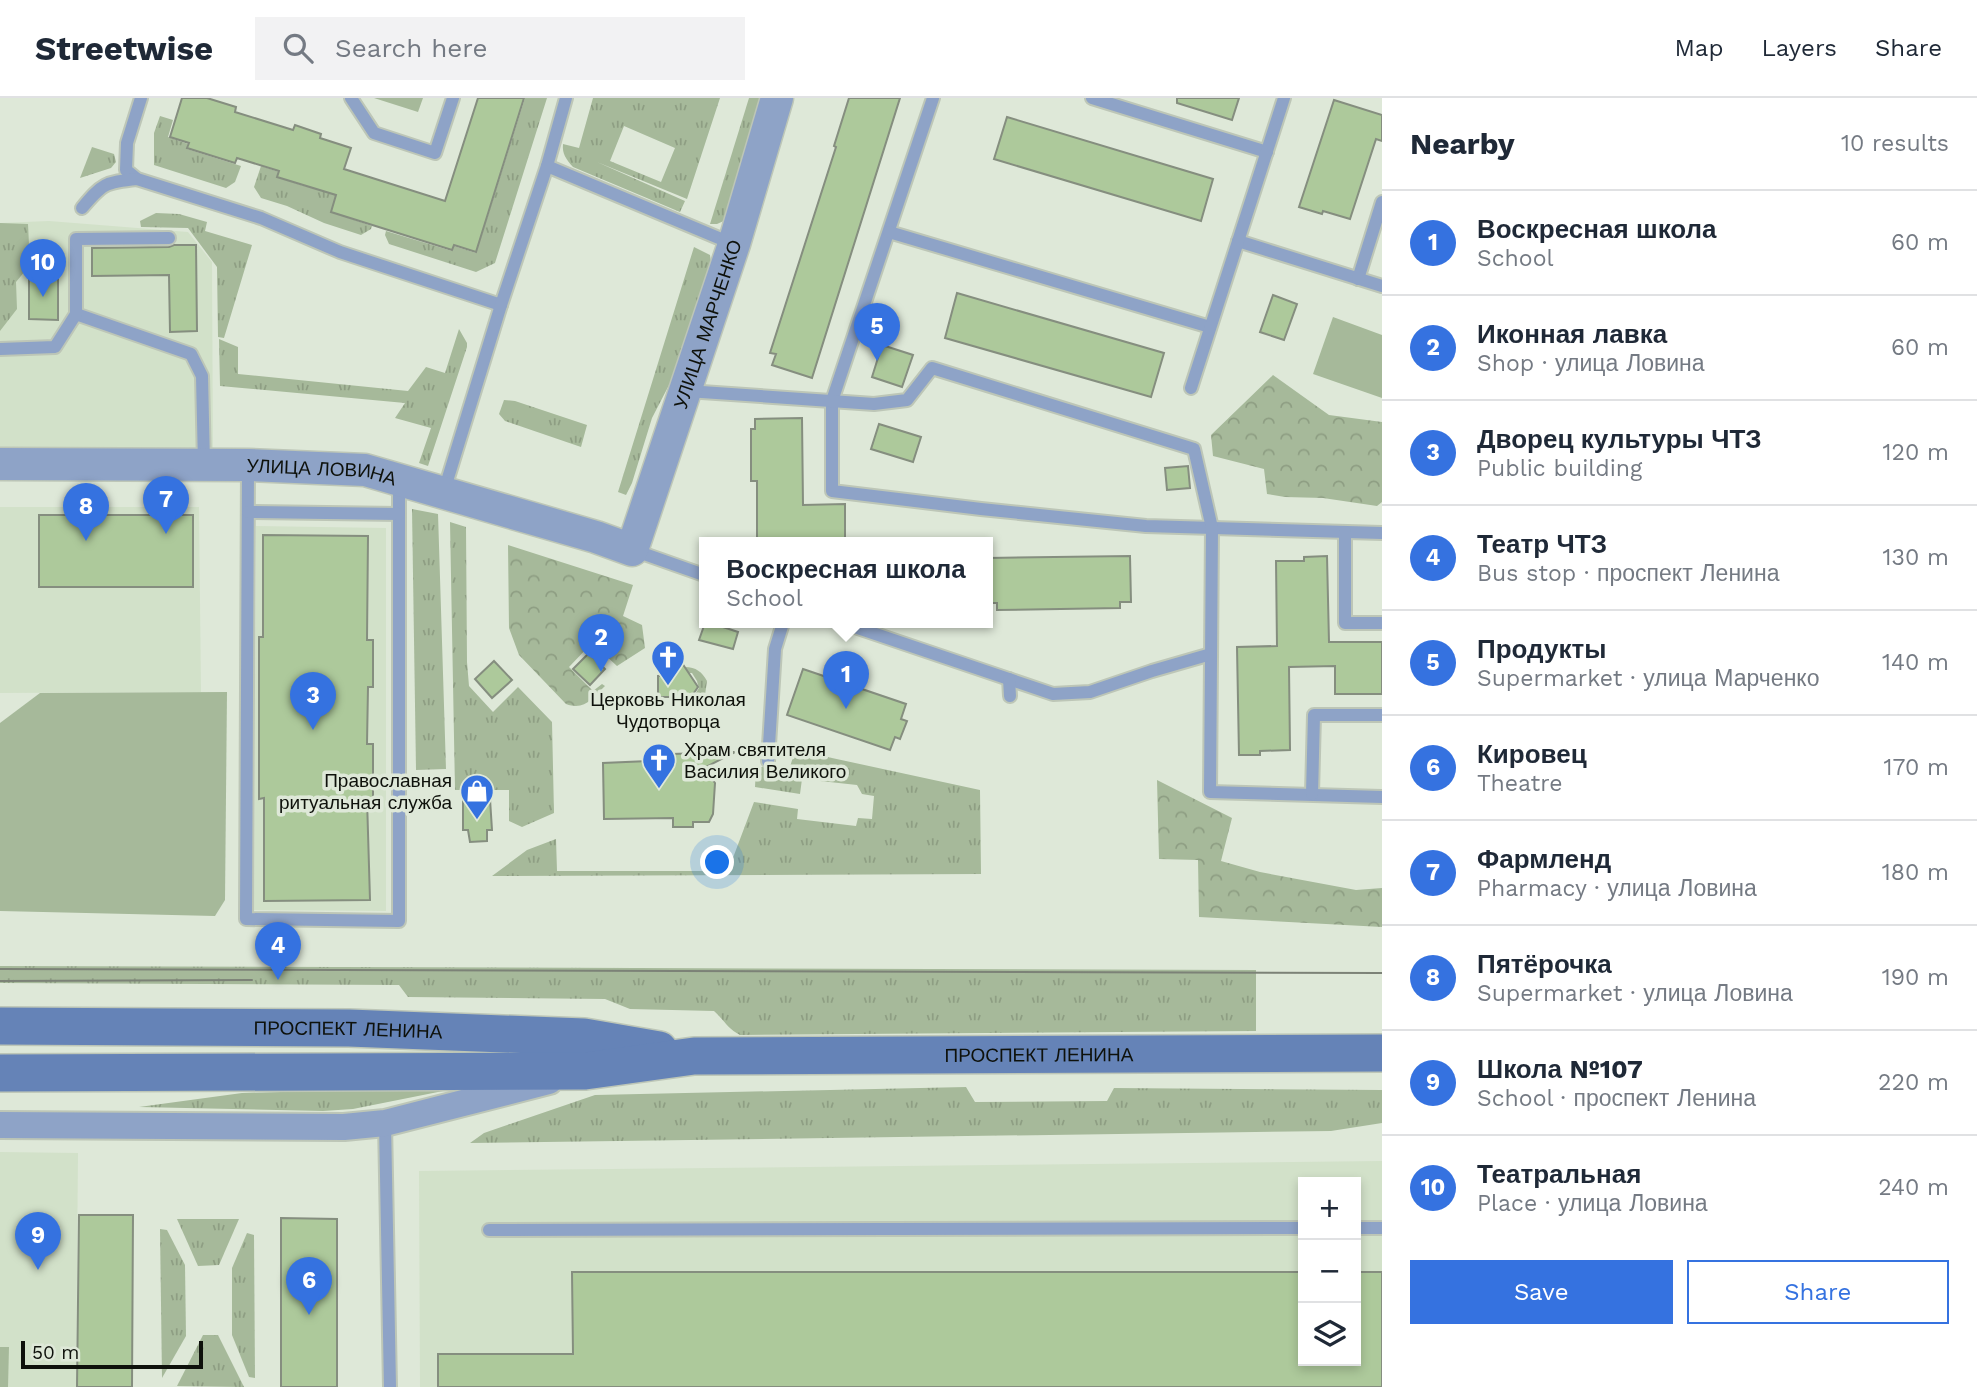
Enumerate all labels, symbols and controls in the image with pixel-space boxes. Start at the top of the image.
search box [255,17,745,80]
text: Streetwise [35,29,213,68]
icon: search [279,29,317,67]
text: Search here [335,33,487,63]
text: Map [1675,34,1723,62]
text: Layers [1761,34,1837,62]
text: Share [1875,34,1942,62]
text: Nearby [1410,126,1515,161]
text: 10 results [1841,130,1949,157]
text: Воскресная школа [1477,214,1717,244]
text: 1 [1428,229,1438,256]
text: 60 m [1891,229,1949,256]
street label: УЛИЦА МАРЧЕНКО [668,237,746,412]
pin: 10 [20,239,66,297]
text: School [1477,245,1554,272]
pin: 5 [854,303,900,361]
text: Иконная лавка [1477,319,1667,349]
text: 2 [1426,334,1440,361]
text: 60 m [1891,334,1949,361]
text: Shop · улица Ловина [1477,350,1705,377]
text: Дворец культуры ЧТЗ [1477,424,1762,454]
text: 3 [1426,439,1440,466]
text: 120 m [1883,439,1949,466]
street label: УЛИЦА ЛОВИНА [246,453,400,490]
text: Public building [1477,455,1642,482]
pin: 7 [143,476,189,534]
pin: 8 [63,483,109,541]
text: Театр ЧТЗ [1477,529,1607,559]
popup [699,537,993,628]
text: 4 [1426,544,1440,571]
text: 130 m [1883,544,1949,571]
text: Воскресная школа [726,554,966,584]
text: Bus stop · проспект Ленина [1477,560,1779,587]
text: School [726,585,803,612]
pin: 2 [578,614,624,672]
text: Продукты [1477,634,1606,664]
church icon: Церковь Николая Чудотворца [649,638,687,687]
text: 5 [1426,649,1440,676]
text: 140 m [1882,649,1949,676]
pin: 1 [823,651,869,709]
text: Supermarket · улица Марченко [1477,665,1819,692]
pin: 3 [290,672,336,730]
place label: Церковь Николая Чудотворца [590,688,746,733]
place label: Храм святителя Василия Великого [684,738,846,783]
text: Кировец [1477,739,1587,769]
church icon: Храм святителя Василия Великого [640,741,678,790]
text: 6 [1426,754,1440,781]
text: 170 m [1884,754,1949,781]
place label: Православная ритуальная служба [279,769,452,814]
text: Theatre [1477,770,1562,797]
shop icon: Православная ритуальная служба [458,772,496,821]
text: Фармленд [1477,844,1611,874]
your location [700,845,734,879]
text: 7 [1426,859,1440,886]
text: 180 m [1882,859,1949,886]
text: Pharmacy · улица Ловина [1477,875,1757,902]
pin: 4 [255,922,301,980]
text: Пятёрочка [1477,949,1612,979]
text: 8 [1426,964,1440,991]
text: 190 m [1882,964,1949,991]
text: Supermarket · улица Ловина [1477,980,1793,1007]
street label: ПРОСПЕКТ ЛЕНИНА [253,1016,443,1043]
street label: ПРОСПЕКТ ЛЕНИНА [944,1043,1134,1066]
text: Школа №107 [1477,1054,1643,1084]
text: 9 [1426,1069,1440,1096]
text: 220 m [1878,1069,1949,1096]
text: School · проспект Ленина [1477,1085,1756,1112]
text: Театральная [1477,1159,1641,1189]
text: 10 [1421,1174,1445,1201]
text: 240 m [1878,1174,1949,1201]
map controls [1298,1177,1361,1366]
button: + [1298,1177,1361,1240]
text: Place · улица Ловина [1477,1190,1708,1217]
pin: 9 [15,1212,61,1270]
button: − [1298,1240,1361,1303]
pin: 6 [286,1257,332,1315]
button: Save [1410,1260,1673,1324]
button: Share [1687,1260,1949,1324]
button: layers [1298,1303,1361,1366]
scale bar [21,1338,203,1370]
text: 50 m [32,1341,79,1364]

